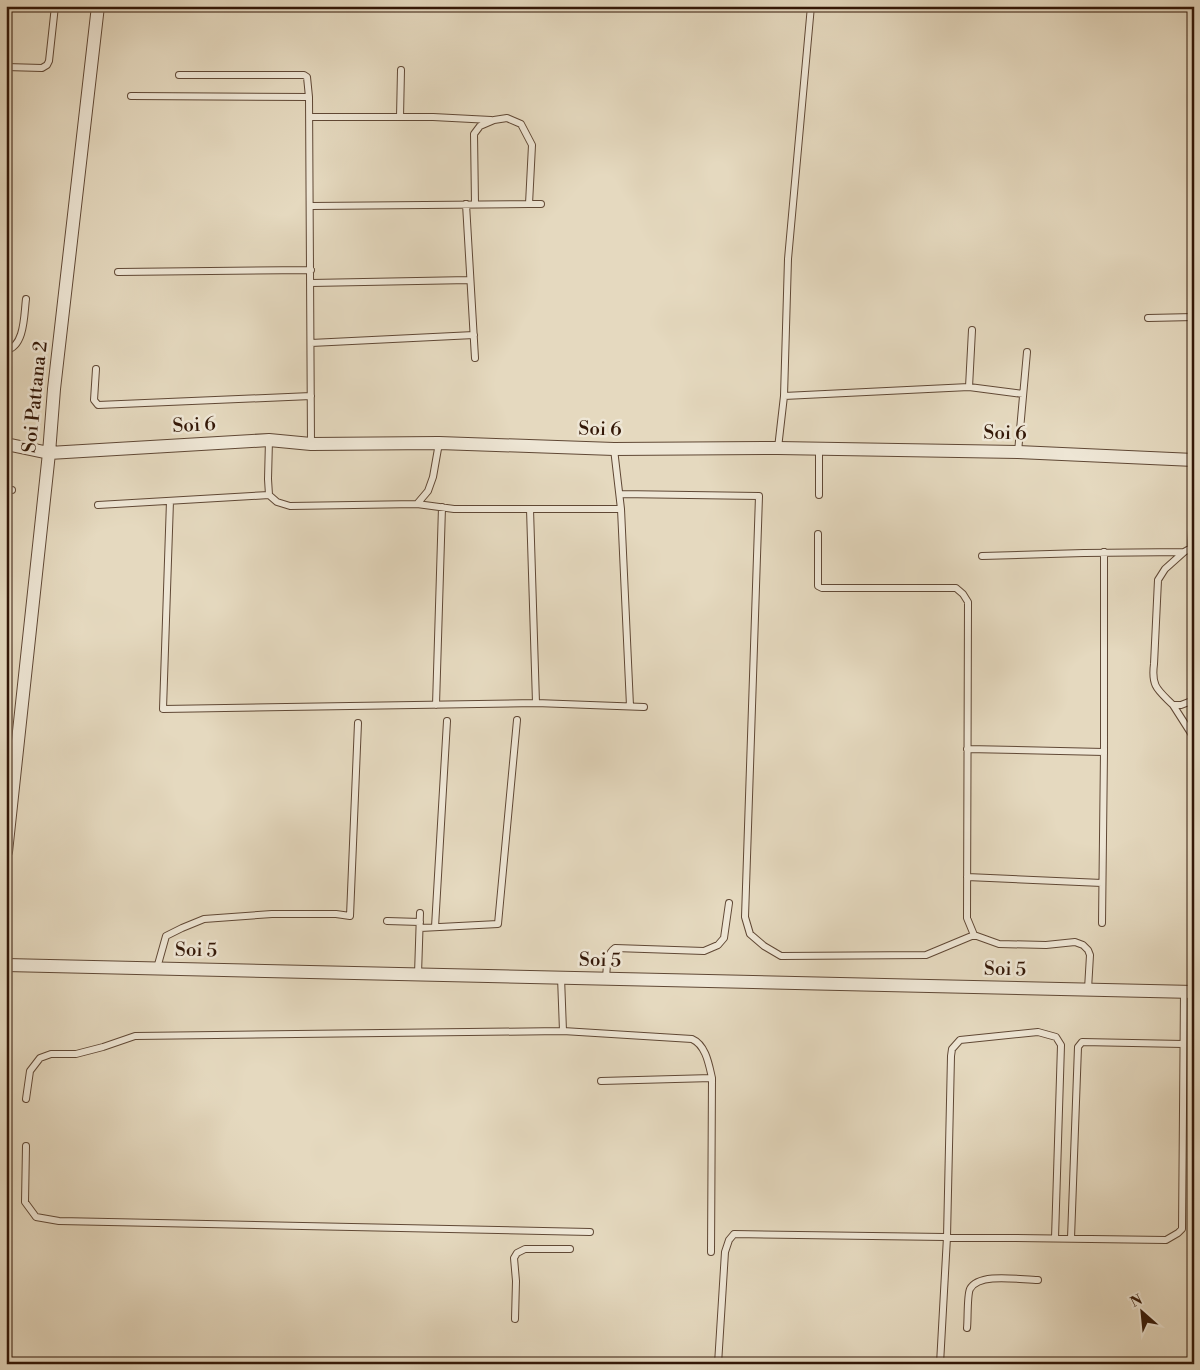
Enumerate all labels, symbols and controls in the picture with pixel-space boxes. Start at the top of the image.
street label: Soi Pattana 2 [17,340,53,454]
street label: Soi 6 [172,412,216,438]
street label: Soi 6 [578,417,622,441]
street label: Soi 6 [983,421,1027,445]
street label: Soi 5 [175,938,217,962]
street label: Soi 5 [579,948,621,972]
street label: Soi 5 [984,957,1026,981]
north arrow [1118,1288,1168,1338]
text: N [1128,1291,1146,1312]

